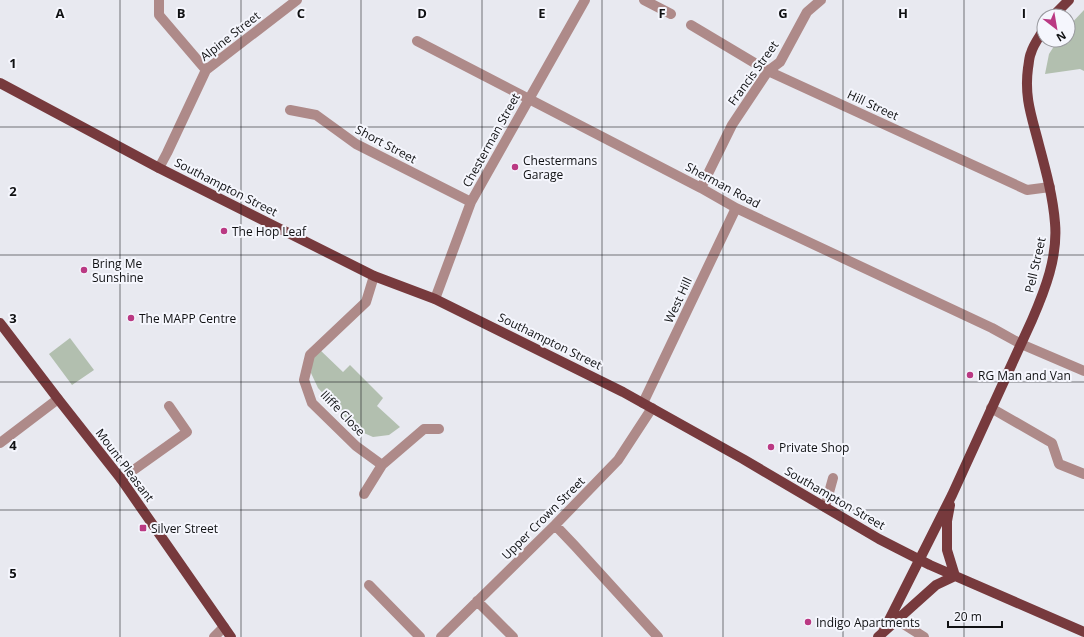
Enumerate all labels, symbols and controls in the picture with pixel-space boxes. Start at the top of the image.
text: A [56,4,65,22]
text: B [177,4,186,22]
text: C [297,4,305,22]
text: D [417,4,427,22]
text: E [538,4,546,22]
text: F [658,4,666,22]
text: G [778,4,788,22]
text: H [898,4,908,22]
text: I [1022,4,1026,22]
street label: Alpine Street [197,7,263,65]
north arrow [1036,8,1076,48]
text: N [1054,28,1069,46]
street label: Francis Street [724,37,782,109]
text: 1 [9,54,17,72]
street label: Hill Street [845,86,901,124]
street label: Chesterman Street [458,90,524,190]
street label: Short Street [352,121,420,167]
place label: Chestermans Garage [523,152,597,183]
street label: Southampton Street [172,154,280,220]
street label: Sherman Road [683,158,763,212]
marker: Chestermans Garage [510,162,520,172]
text: 2 [9,182,17,200]
place label: The Hop Leaf [232,223,307,240]
marker: The Hop Leaf [219,226,229,236]
street label: Pell Street [1020,235,1050,295]
place label: Bring Me Sunshine [92,255,144,286]
marker: Bring Me Sunshine [79,265,89,275]
street label: West Hill [660,274,696,326]
text: 3 [9,309,17,327]
street label: Southampton Street [495,309,605,373]
place label: The MAPP Centre [139,310,237,327]
marker: The MAPP Centre [126,313,136,323]
place label: RG Man and Van [978,367,1071,384]
marker: RG Man and Van [965,370,975,380]
street label: Iliffe Close [317,386,369,440]
street label: Mount Pleasant [92,425,158,505]
text: 4 [9,436,17,454]
place label: Private Shop [779,439,849,456]
marker: Private Shop [766,442,776,452]
street label: Southampton Street [782,462,888,534]
street label: Upper Crown Street [498,473,588,563]
place label: Silver Street [151,520,218,537]
marker: Silver Street [138,523,148,533]
text: 5 [9,564,17,582]
scale bar [948,603,1002,629]
text: 20 m [954,608,982,625]
place label: Indigo Apartments [816,614,920,631]
marker: Indigo Apartments [803,617,813,627]

